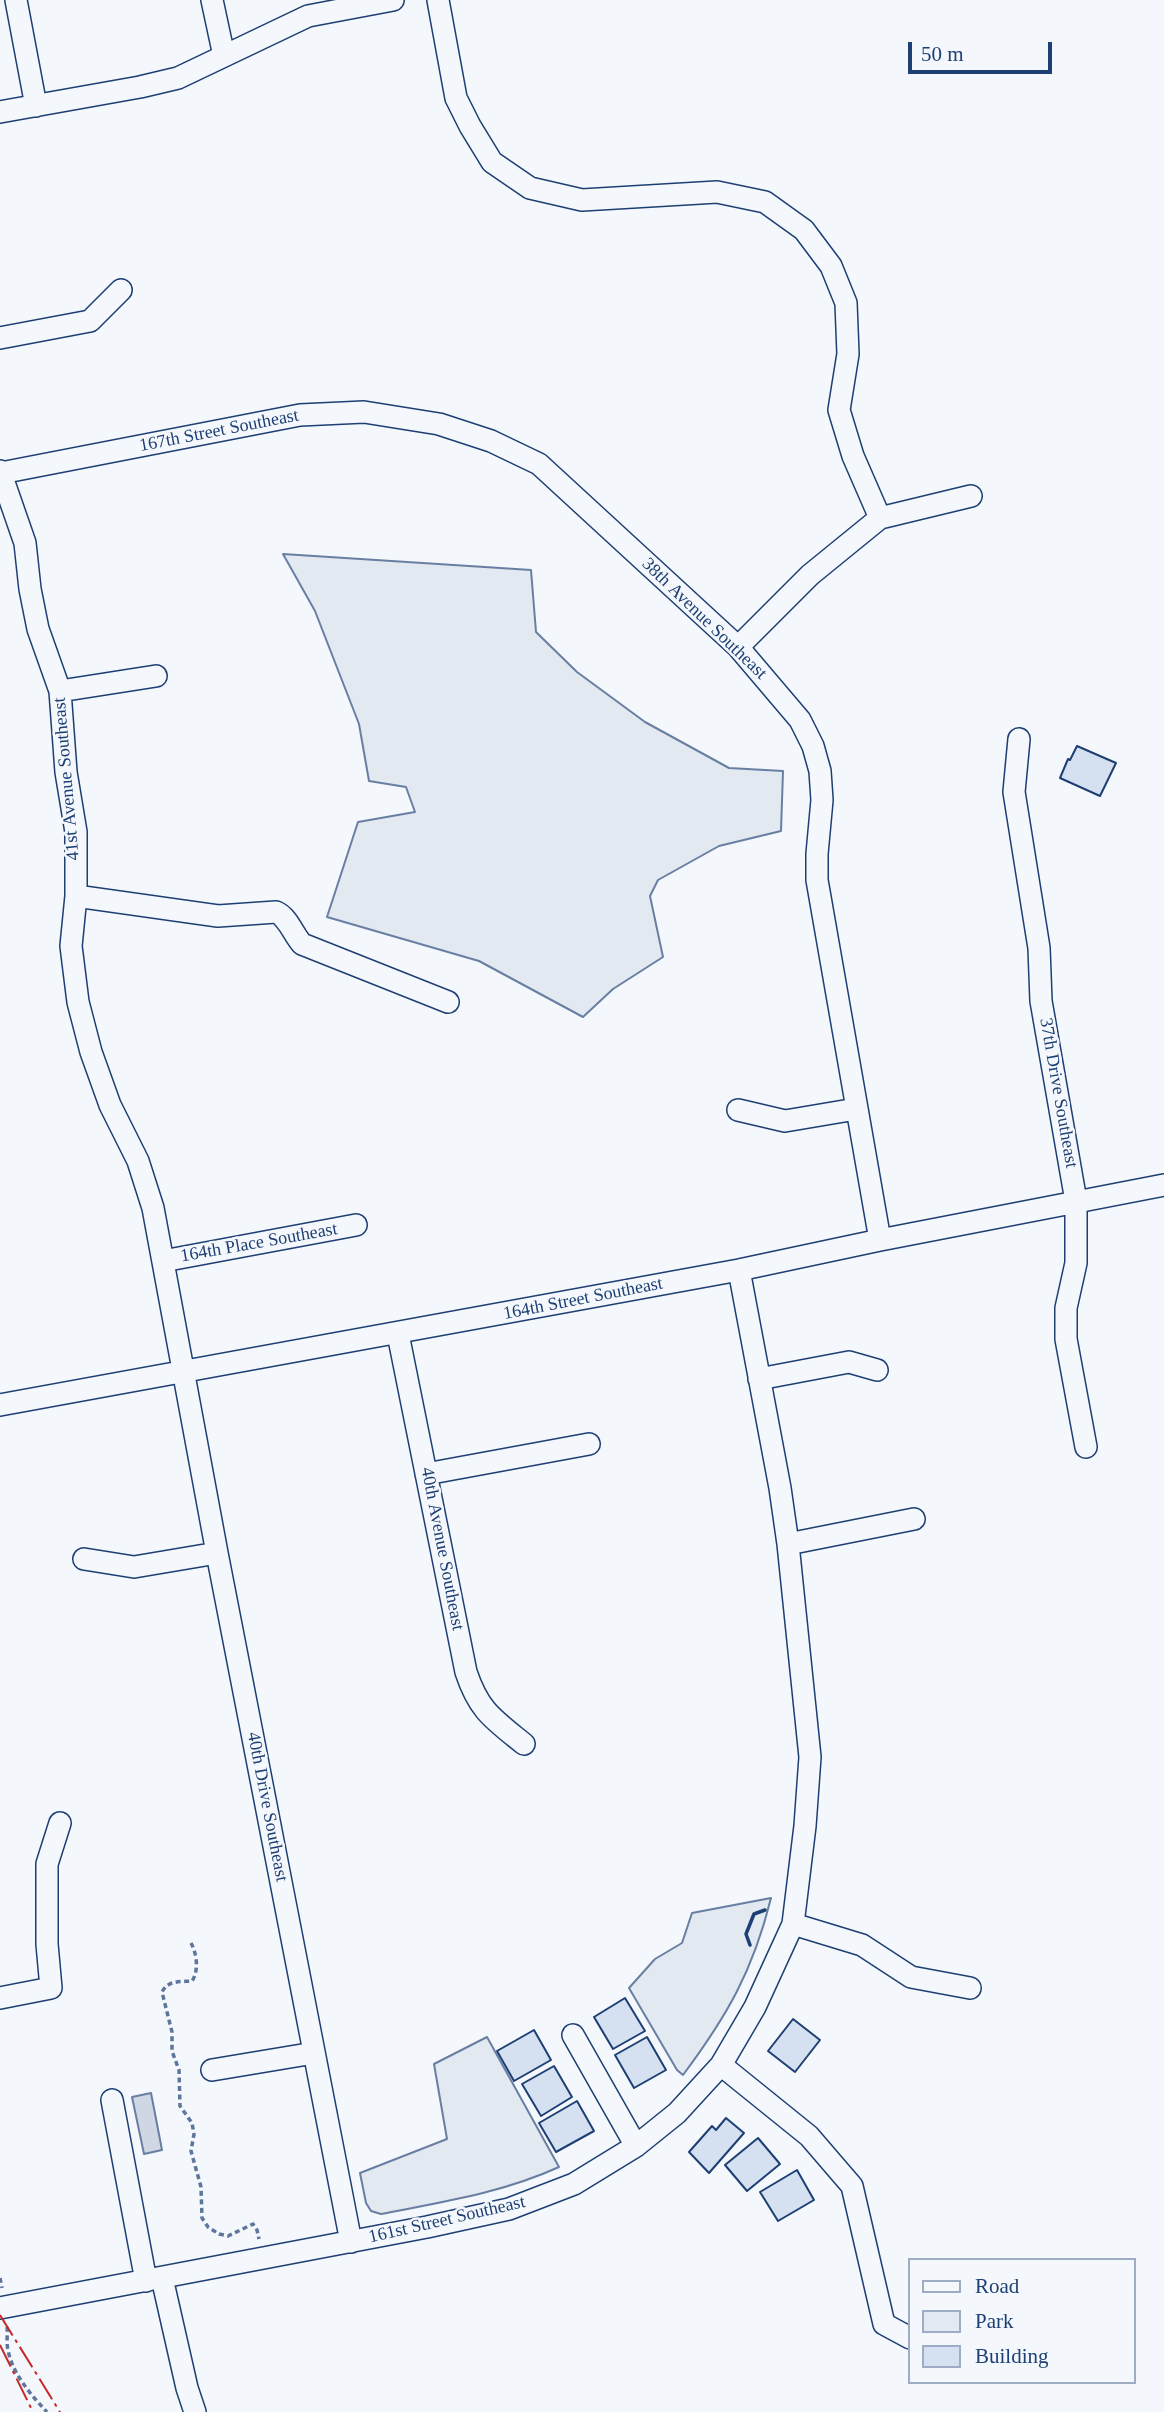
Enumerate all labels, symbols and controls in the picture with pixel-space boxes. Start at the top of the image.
scale bar [912,28,1056,72]
text: 50 m [921,42,964,66]
street label: 167th Street Southeast [137,405,301,457]
street label: 38th Avenue Southeast [637,554,771,684]
street label: 41st Avenue Southeast [49,697,85,861]
street label: 37th Drive Southeast [1034,1016,1082,1170]
street label: 164th Place Southeast [179,1219,339,1267]
street label: 164th Street Southeast [501,1273,665,1325]
street label: 40th Avenue Southeast [416,1466,468,1632]
street label: 40th Drive Southeast [242,1730,292,1884]
street label: 161st Street Southeast [367,2191,527,2249]
legend [908,2258,1136,2384]
text: Road [975,2274,1019,2298]
text: Park [975,2309,1014,2333]
text: Building [975,2344,1049,2368]

